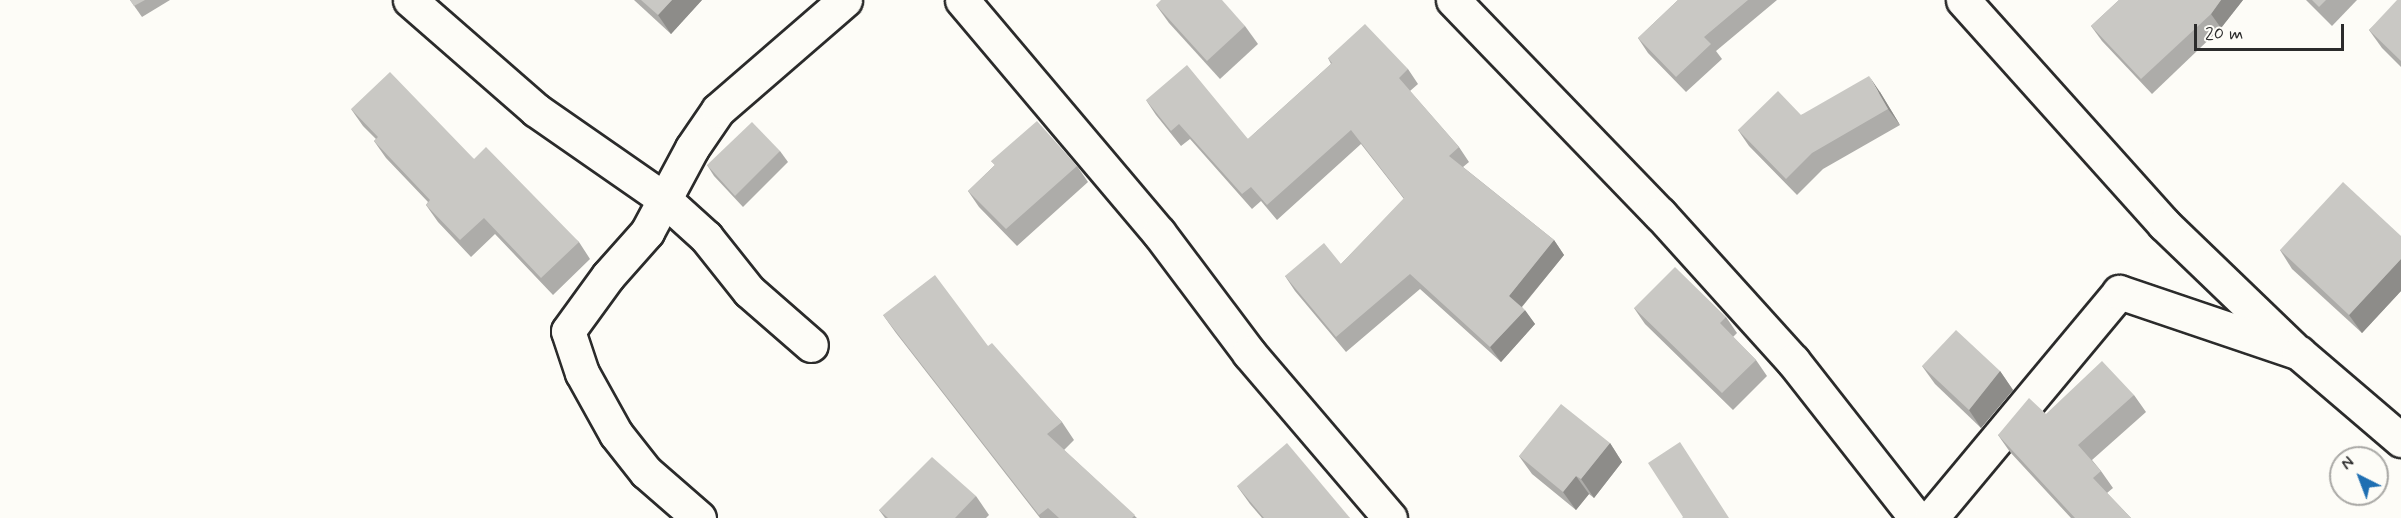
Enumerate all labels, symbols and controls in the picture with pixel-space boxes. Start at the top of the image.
scale bar [2197,12,2347,50]
text: 20 m [2205,22,2243,46]
north arrow [2329,446,2389,506]
text: N [2337,452,2359,475]

